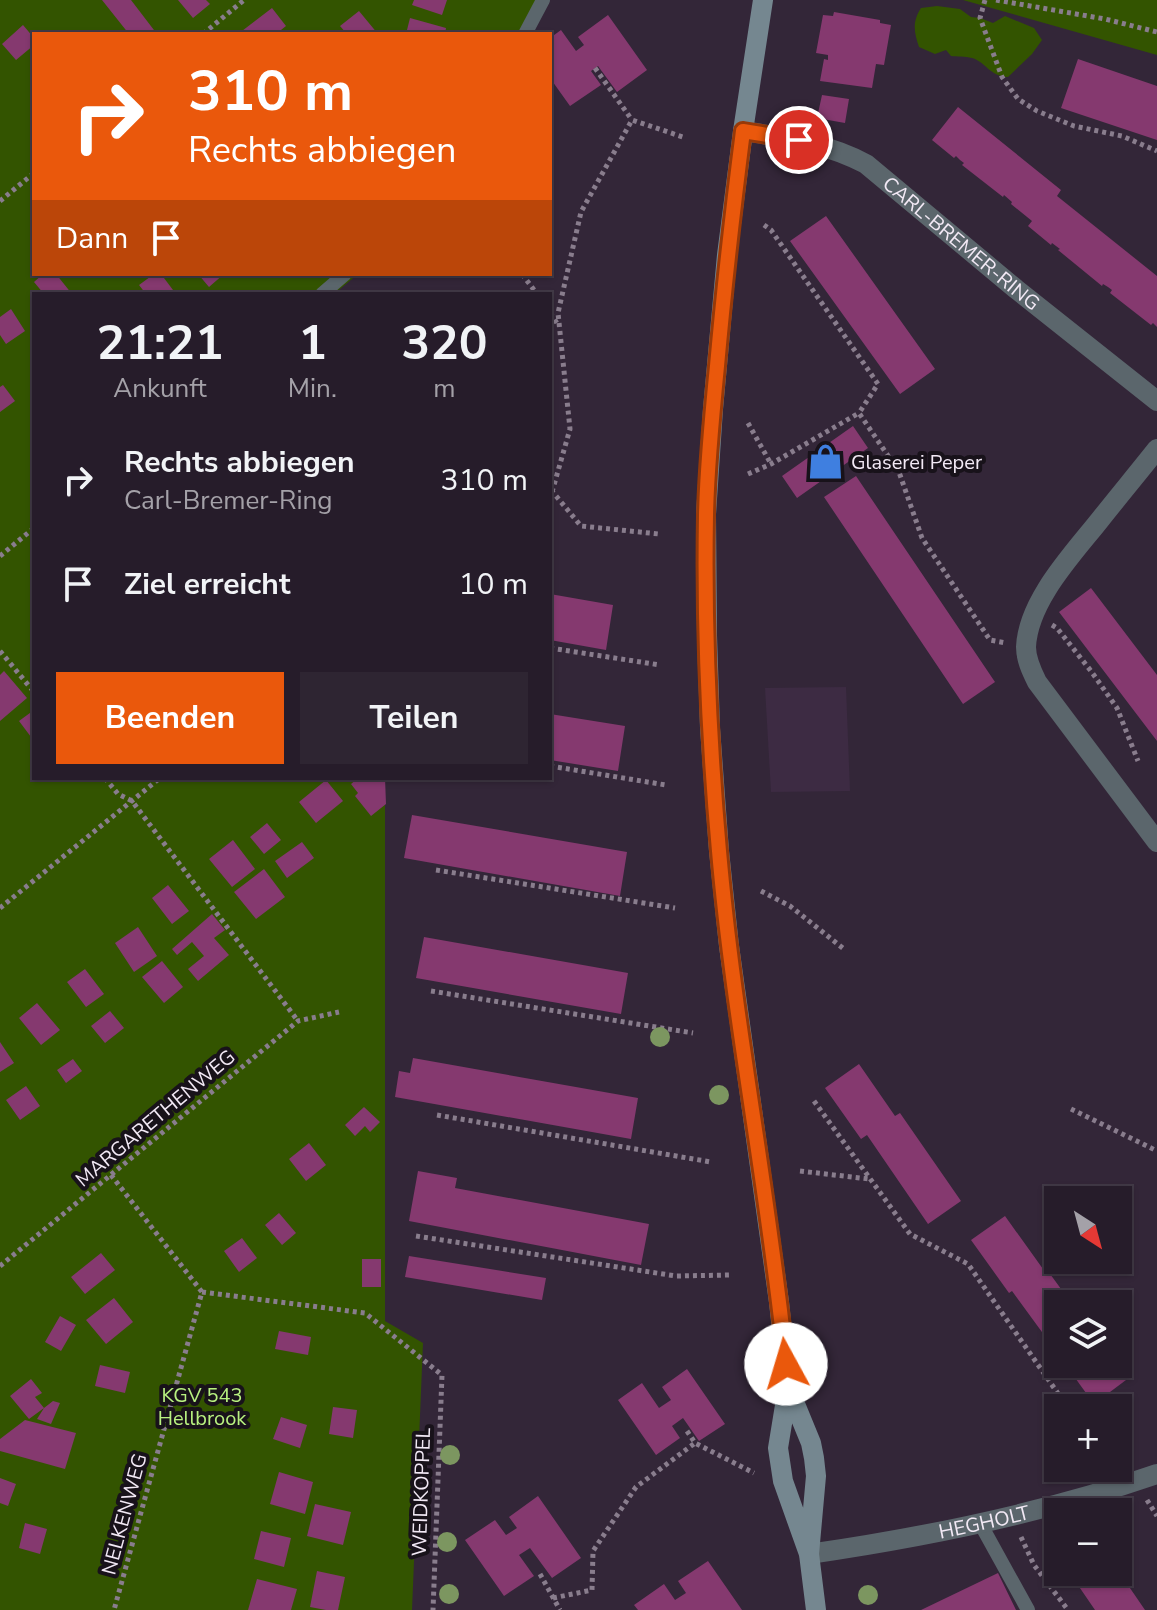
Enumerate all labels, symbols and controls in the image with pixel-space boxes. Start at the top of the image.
text: 310 m [188,53,353,130]
icon: right [56,64,160,168]
pin [765,106,833,174]
icon: arrive [777,118,821,162]
text: Rechts abbiegen [188,126,456,175]
street label: CARL-BREMER-RING [877,171,1045,317]
icon: arrive [144,216,188,260]
text: Dann [56,218,128,259]
text: 21:21 [96,310,223,376]
text: 1 [298,310,327,376]
text: 320 [401,310,488,376]
text: Ankunft [113,371,207,406]
text: Min. [288,371,337,406]
text: m [433,371,456,406]
text: Rechts abbiegen [124,442,355,483]
shop icon: Glaserei Peper [806,443,844,481]
place label: Glaserei Peper [851,449,982,476]
icon: right [56,458,100,502]
text: 310 m [441,460,528,501]
text: Carl-Bremer-Ring [124,483,333,518]
icon: arrive [56,562,100,606]
text: Ziel erreicht [124,564,290,605]
text: 10 m [459,564,528,605]
button: Beenden [56,672,284,764]
button: Teilen [300,672,528,764]
street label: MARGARETHENWEG [70,1044,241,1193]
north arrow [1044,1186,1132,1274]
map controls [1044,1186,1132,1586]
button: layers [1044,1290,1132,1378]
position arrow [744,1322,828,1406]
park label: KGV 543 Hellbrook [158,1382,247,1432]
button: + [1044,1394,1132,1482]
street label: WEIDKOPPEL [406,1427,437,1557]
street label: NELKENWEG [95,1451,154,1578]
button: − [1044,1498,1132,1586]
street label: HEGHOLT [936,1499,1032,1546]

